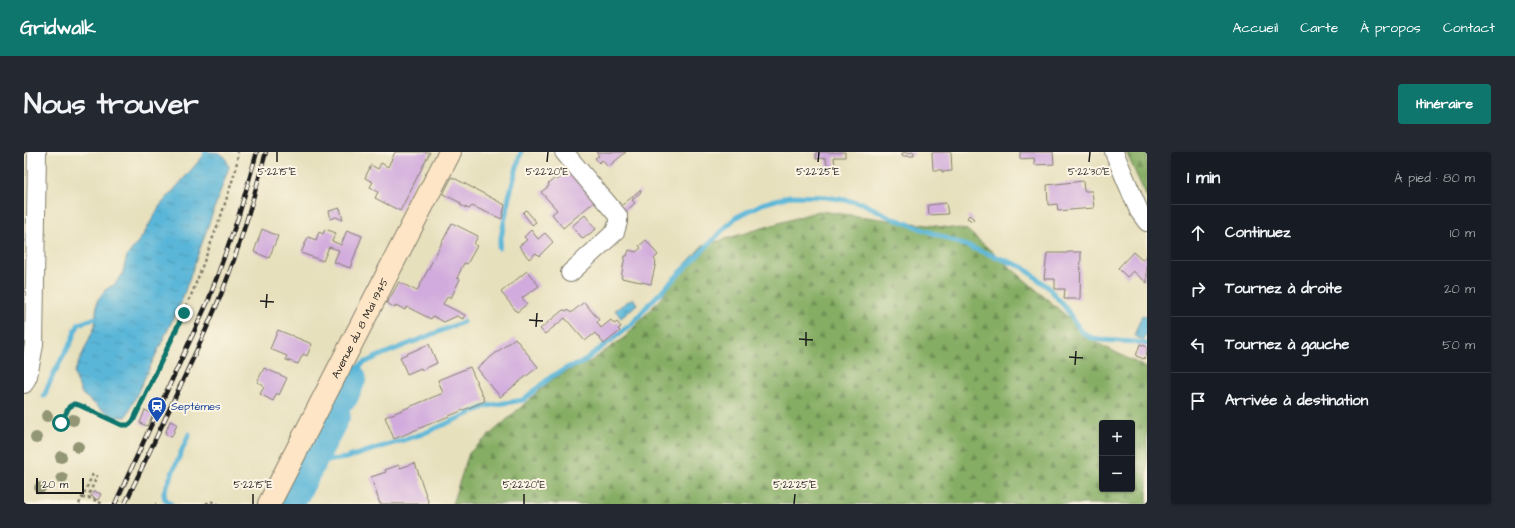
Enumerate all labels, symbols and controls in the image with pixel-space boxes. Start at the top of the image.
text: Gridwalk [20,15,96,42]
text: Accueil [1233,18,1278,38]
text: Carte [1300,18,1338,38]
text: À propos [1360,18,1421,38]
text: Contact [1443,18,1495,38]
button: Itinéraire [1398,84,1491,124]
text: Nous trouver [24,85,199,124]
text: 5°22'15"E [258,165,297,179]
text: 5°22'20"E [526,165,568,179]
text: 5°22'25"E [796,165,840,179]
text: 5°22'30"E [1068,165,1110,179]
text: 1 min [1187,166,1220,190]
text: À pied · 80 m [1394,169,1475,187]
icon: ahead [1187,222,1209,244]
text: Continuez [1225,222,1291,243]
text: 10 m [1450,224,1475,242]
street label: Avenue du 8 Mai 1945 [328,275,392,381]
icon: right [1187,278,1209,300]
text: Tournez à droite [1225,278,1342,299]
text: 20 m [1444,280,1475,298]
route end [175,304,193,322]
icon: left [1187,334,1209,356]
text: Tournez à gauche [1225,334,1349,355]
text: 50 m [1442,336,1475,354]
icon: arrive [1187,390,1209,412]
text: Arrivée à destination [1225,390,1368,411]
station icon: Septèmes [146,395,168,423]
place label: Septèmes [171,399,221,414]
route start [52,414,70,432]
map controls [1099,420,1135,492]
button: + [1099,420,1135,456]
button: − [1099,456,1135,492]
scale bar [36,476,84,495]
text: 20 m [42,477,68,492]
text: 5°22'15"E [234,478,273,492]
text: 5°22'20"E [503,478,545,492]
text: 5°22'25"E [773,478,817,492]

